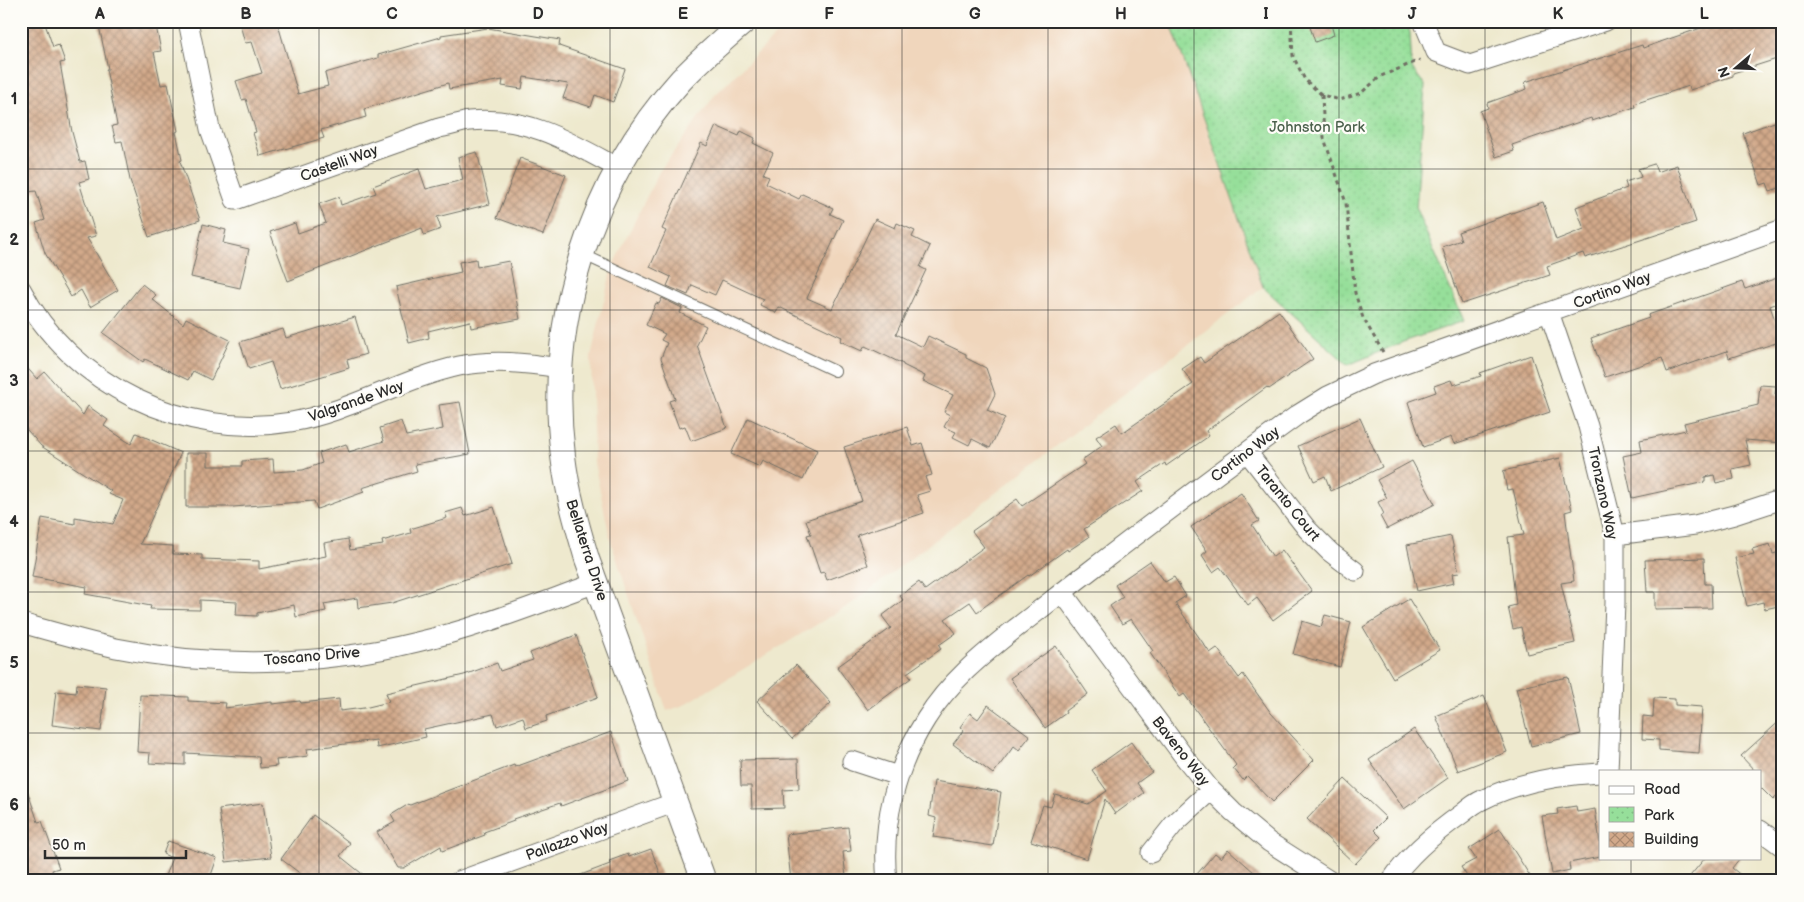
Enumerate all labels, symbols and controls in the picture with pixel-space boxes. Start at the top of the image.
text: A [94,5,105,24]
text: B [240,5,252,24]
text: C [386,5,398,24]
text: D [532,5,544,24]
text: E [678,5,688,24]
text: F [824,5,834,24]
text: G [969,5,981,24]
text: H [1115,5,1127,24]
text: I [1263,5,1269,24]
text: J [1408,5,1417,24]
text: K [1553,5,1564,24]
text: L [1699,5,1709,24]
north arrow [1712,42,1762,92]
text: N [1714,64,1734,80]
text: 1 [11,90,17,109]
park label: Johnston Park [1269,118,1365,137]
street label: Castelli Way [298,141,381,186]
text: 2 [9,231,19,250]
street label: Cortino Way [1571,268,1654,313]
text: 3 [9,372,19,391]
street label: Valgrande Way [306,376,407,427]
street label: Cortino Way [1207,422,1284,486]
street label: Tronzano Way [1583,445,1622,541]
street label: Taranto Court [1251,461,1324,545]
street label: Bellaterra Drive [561,497,612,603]
text: 4 [9,513,19,532]
street label: Toscano Drive [263,643,361,670]
text: 5 [9,654,19,673]
street label: Baveno Way [1147,713,1214,790]
legend [1599,770,1762,860]
text: Road [1644,780,1680,799]
text: 6 [9,796,19,815]
text: Park [1644,806,1675,825]
street label: Pallazzo Way [523,818,611,865]
scale bar [45,827,186,859]
text: Building [1644,830,1699,849]
text: 50 m [52,836,86,855]

